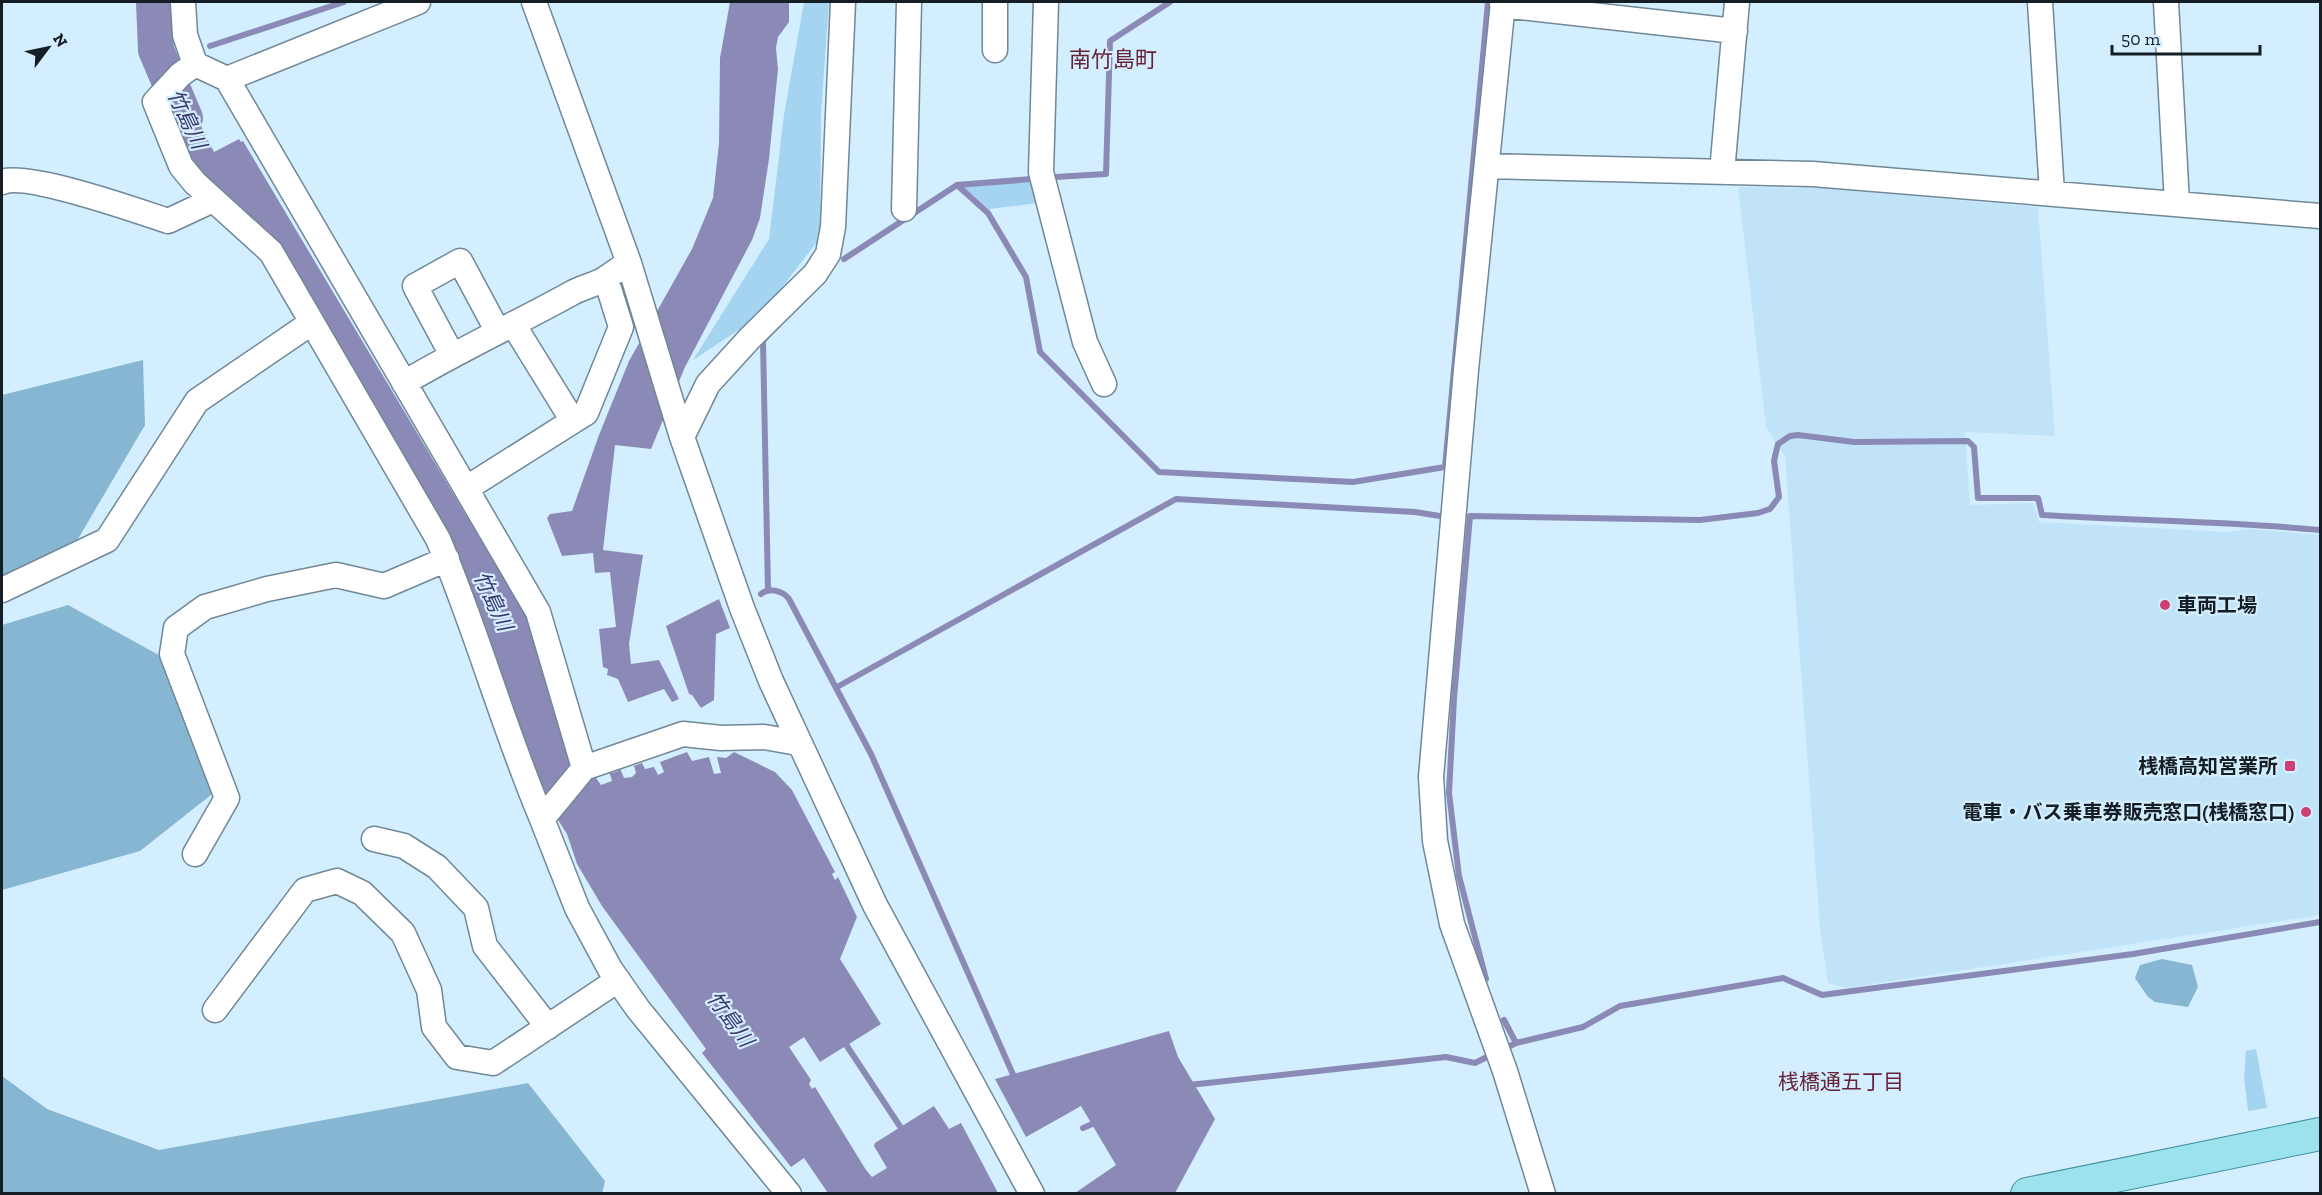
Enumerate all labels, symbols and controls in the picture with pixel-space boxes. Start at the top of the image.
north arrow [18,18,78,78]
scale bar [2112,18,2260,56]
text: 50 m [2121,28,2161,50]
text: N [49,30,72,51]
district label: 南竹島町 [1069,46,1157,73]
water label: 竹島川 [163,85,213,154]
water label: 竹島川 [469,567,519,636]
place label: 車両工場 [2177,593,2257,617]
marker: 車両工場 [2158,598,2172,612]
place label: 桟橋高知営業所 [2138,754,2278,778]
marker: 桟橋高知営業所 [2283,759,2297,773]
place label: 電車・バス乗車券販売窓口(桟橋窓口) [1962,800,2294,824]
marker: 電車・バス乗車券販売窓口(桟橋窓口) [2299,805,2313,819]
water label: 竹島川 [702,986,760,1053]
district label: 桟橋通五丁目 [1778,1069,1904,1094]

